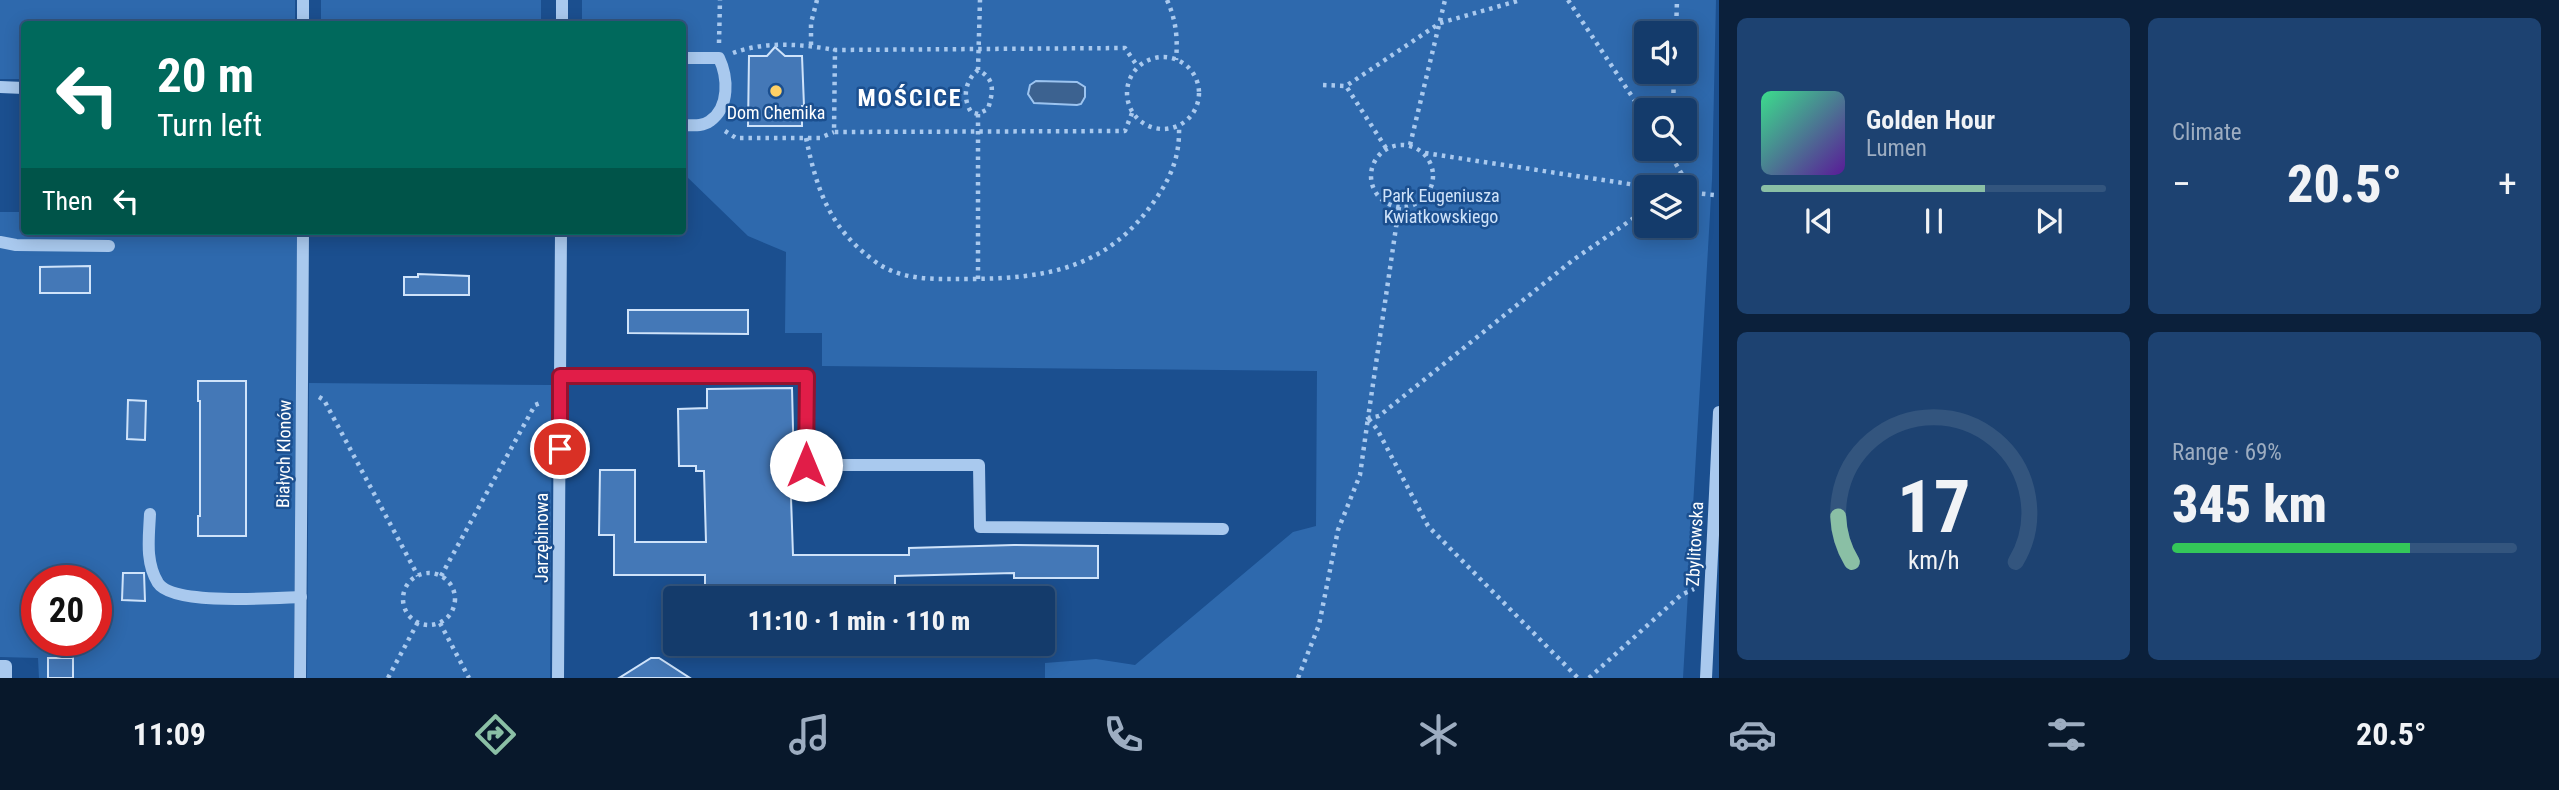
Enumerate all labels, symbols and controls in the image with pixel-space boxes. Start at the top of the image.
map controls [1634,21,1697,238]
button: sound [1634,21,1697,84]
text: 20 m [157,47,254,104]
icon: left [42,49,133,140]
marker: Dom Chemika [768,83,784,99]
district label: MOŚCICE [857,84,963,112]
button: search [1634,98,1697,161]
place label: Dom Chemika [727,102,825,123]
text: Golden Hour [1866,105,1995,135]
text: Turn left [157,106,262,144]
text: Climate [2172,119,2242,146]
text: Lumen [1866,135,1927,162]
text: 20.5° [2287,154,2402,215]
text: − [2172,162,2191,206]
text: + [2498,162,2517,206]
button: layers [1634,175,1697,238]
icon: left [107,182,145,220]
park label: Park Eugeniusza Kwiatkowskiego [1382,185,1500,227]
text: Then [42,186,93,216]
icon: previous [1800,202,1838,240]
icon: pause [1915,202,1953,240]
icon: next [2030,202,2068,240]
street label: Białych Klonów [272,399,295,508]
pin [530,419,590,479]
position arrow [769,428,843,502]
icon: arrive [541,430,579,468]
text: Range · 69% [2172,439,2282,466]
text: 17 [1897,464,1970,550]
text: 345 km [2172,474,2327,535]
street label: Jarzębinowa [531,493,552,583]
street label: Zbylitowska [1682,501,1707,587]
text: km/h [1908,546,1959,575]
speed limit sign: 20 [21,565,112,656]
text: 11:10 · 1 min · 110 m [748,606,970,636]
icon: directions [471,710,520,759]
icon: music [785,710,834,759]
icon: phone [1099,710,1148,759]
icon: climate [1414,710,1463,759]
icon: car [1728,710,1777,759]
icon: filters [2042,710,2091,759]
text: 11:09 [133,715,206,753]
text: 20.5° [2356,715,2426,753]

